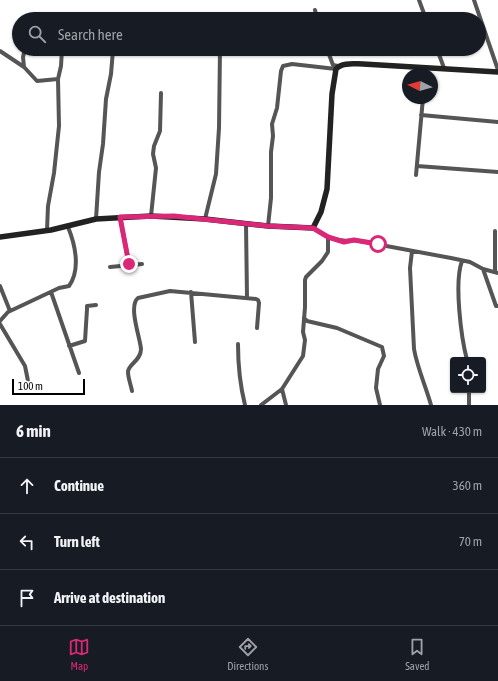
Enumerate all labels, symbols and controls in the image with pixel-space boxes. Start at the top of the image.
search box [12,12,486,56]
icon: search [26,23,48,45]
text: Search here [58,26,123,43]
north arrow [402,68,438,104]
route start [369,235,387,253]
route end [120,255,138,273]
map controls [450,357,486,393]
button: locate [450,357,486,393]
scale bar [12,377,85,396]
text: 100 m [18,380,43,392]
text: 6 min [16,421,51,441]
text: Walk · 430 m [422,424,482,439]
icon: ahead [16,475,38,497]
text: Continue [54,477,104,494]
text: 360 m [453,478,482,493]
icon: left [16,531,38,553]
text: Turn left [54,533,100,550]
text: 70 m [459,534,482,549]
icon: arrive [16,587,38,609]
text: Arrive at destination [54,589,165,606]
tab: Map [68,636,90,672]
tab: Directions [227,636,268,672]
tab: Saved [405,636,430,672]

